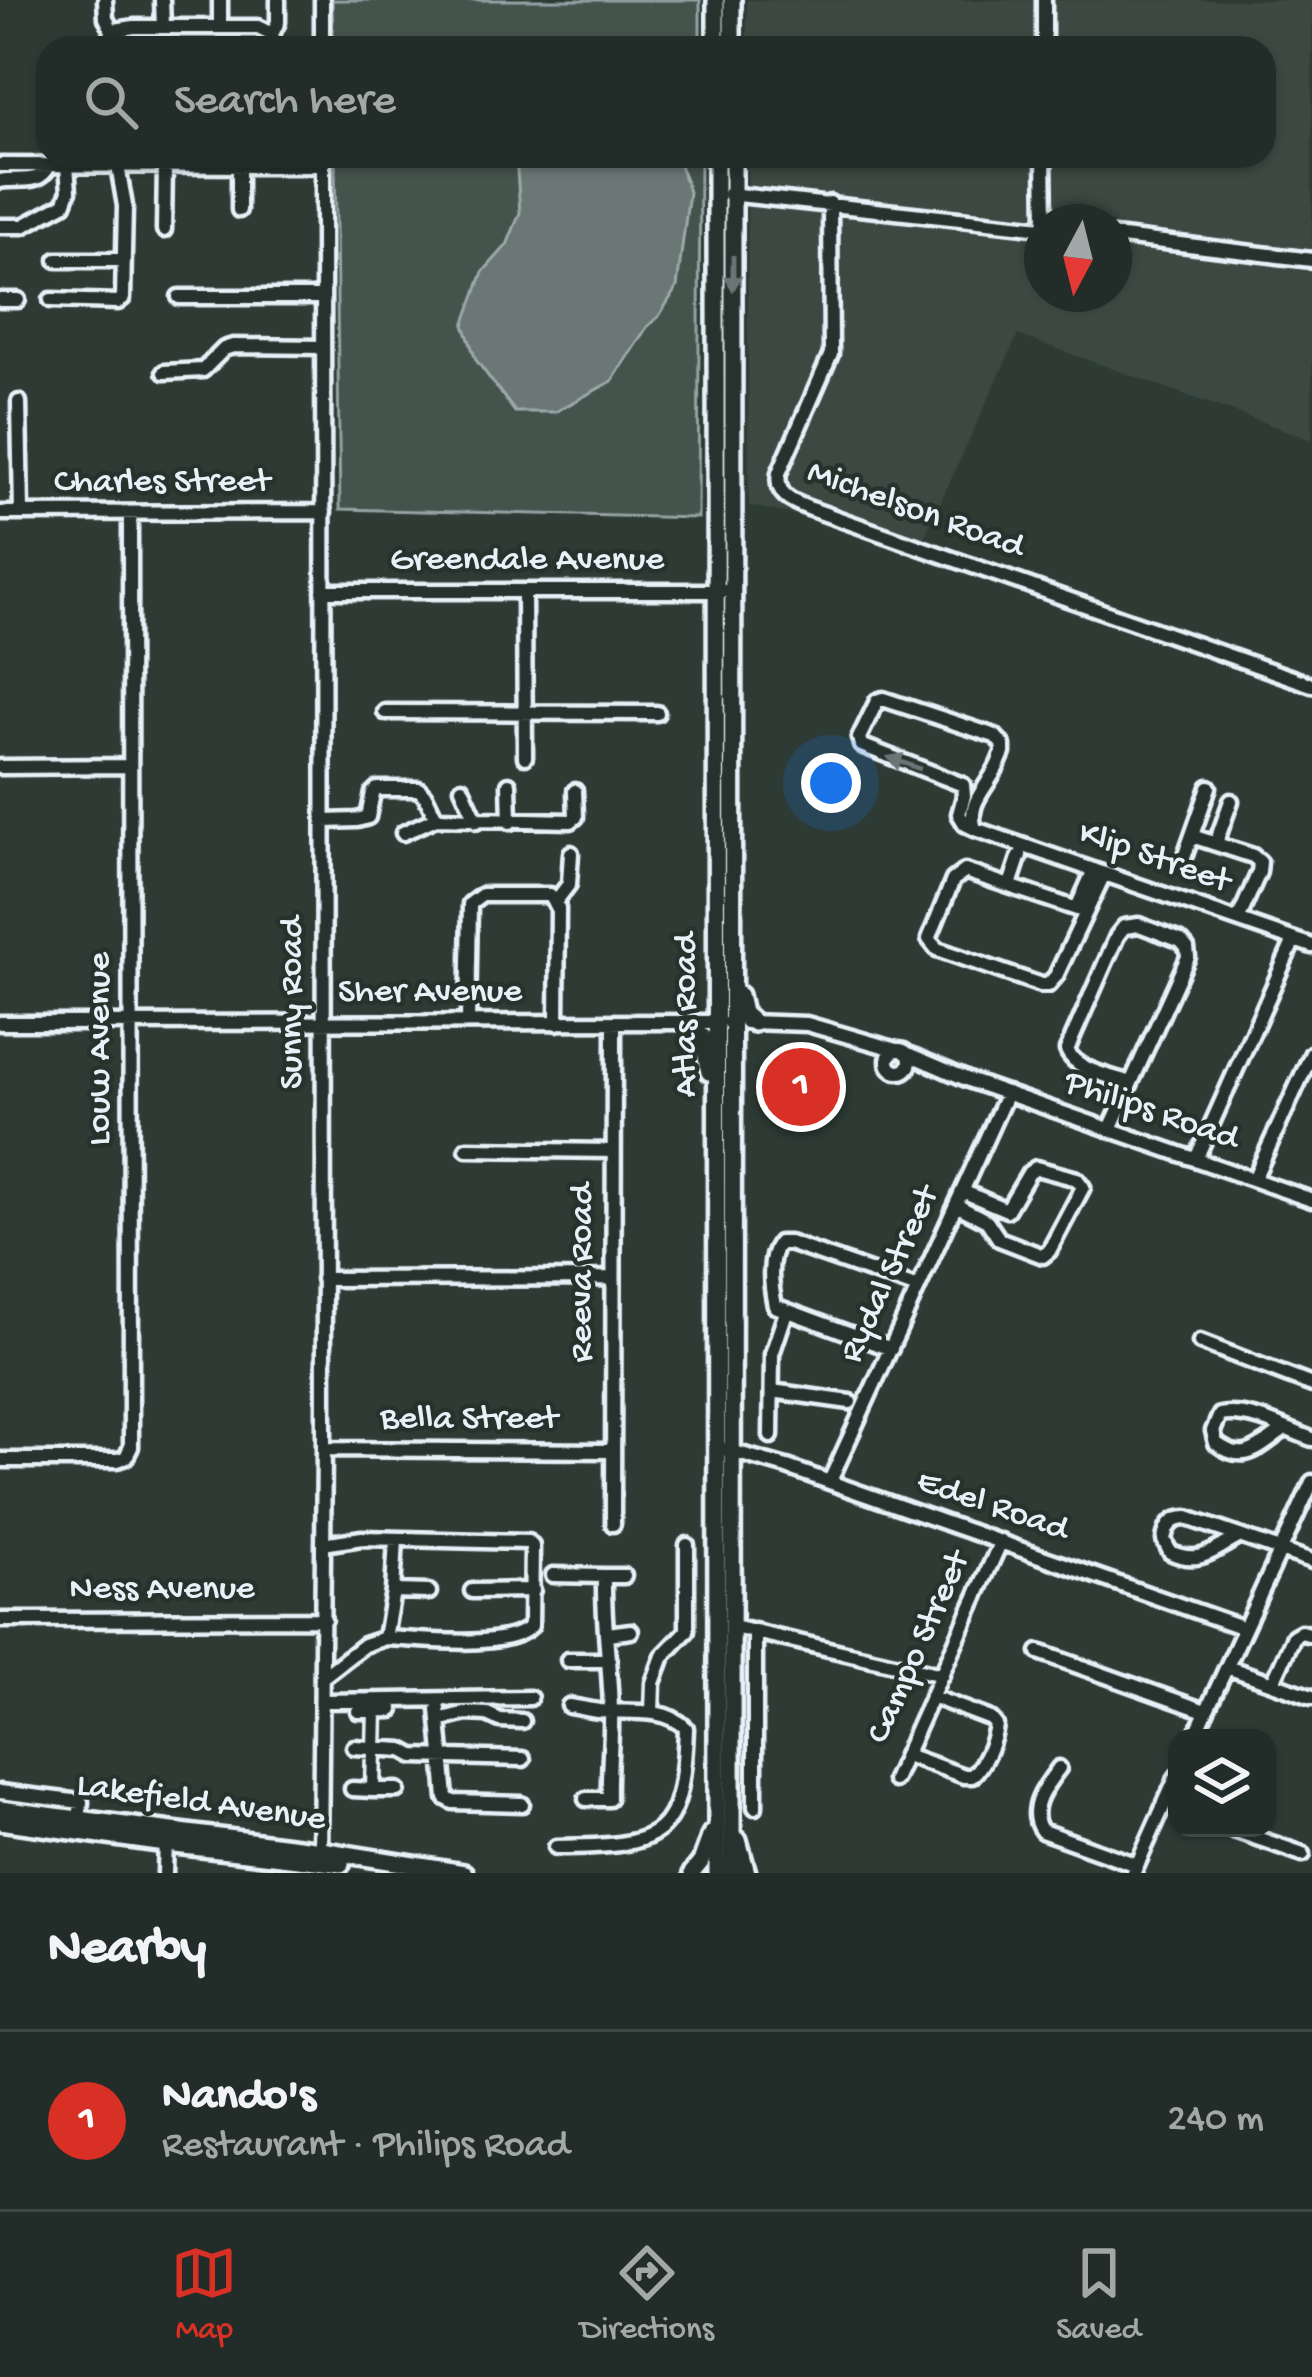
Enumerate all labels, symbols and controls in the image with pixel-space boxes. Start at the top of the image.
search box [36,36,1276,168]
icon: search [78,69,144,135]
text: Search here [174,76,396,129]
north arrow [1024,204,1132,312]
one-way arrow [723,255,743,293]
street label: Michelson Road [801,452,1032,571]
street label: Charles Street [54,462,273,505]
street label: Greendale Avenue [390,540,664,583]
your location [801,753,861,813]
one-way arrow [886,753,922,771]
street label: Klip Street [1072,813,1239,906]
street label: Sunny Road [272,914,315,1089]
street label: Atlas Road [666,930,709,1097]
street label: Louw Avenue [80,952,123,1146]
street label: Sher Avenue [338,972,522,1015]
pin: 1 [762,1042,840,1132]
street label: Philips Road [1058,1062,1246,1163]
street label: Rydal Street [831,1177,952,1370]
street label: Reeva Road [562,1181,605,1363]
street label: Bella Street [379,1399,561,1442]
street label: Edel Road [911,1461,1076,1554]
street label: Campo Street [858,1542,983,1751]
street label: Ness Avenue [69,1569,255,1612]
map controls [1168,1729,1276,1837]
button: layers [1168,1729,1276,1837]
street label: Lakefield Avenue [74,1765,329,1843]
text: Nearby [48,1921,206,1981]
text: Nando's [162,2071,315,2124]
text: 1 [79,2098,95,2144]
text: 240 m [1167,2098,1264,2144]
text: Restaurant · Philips Road [162,2124,569,2170]
tab: Map [171,2240,237,2350]
tab: Directions [580,2240,714,2350]
tab: Saved [1056,2240,1141,2350]

